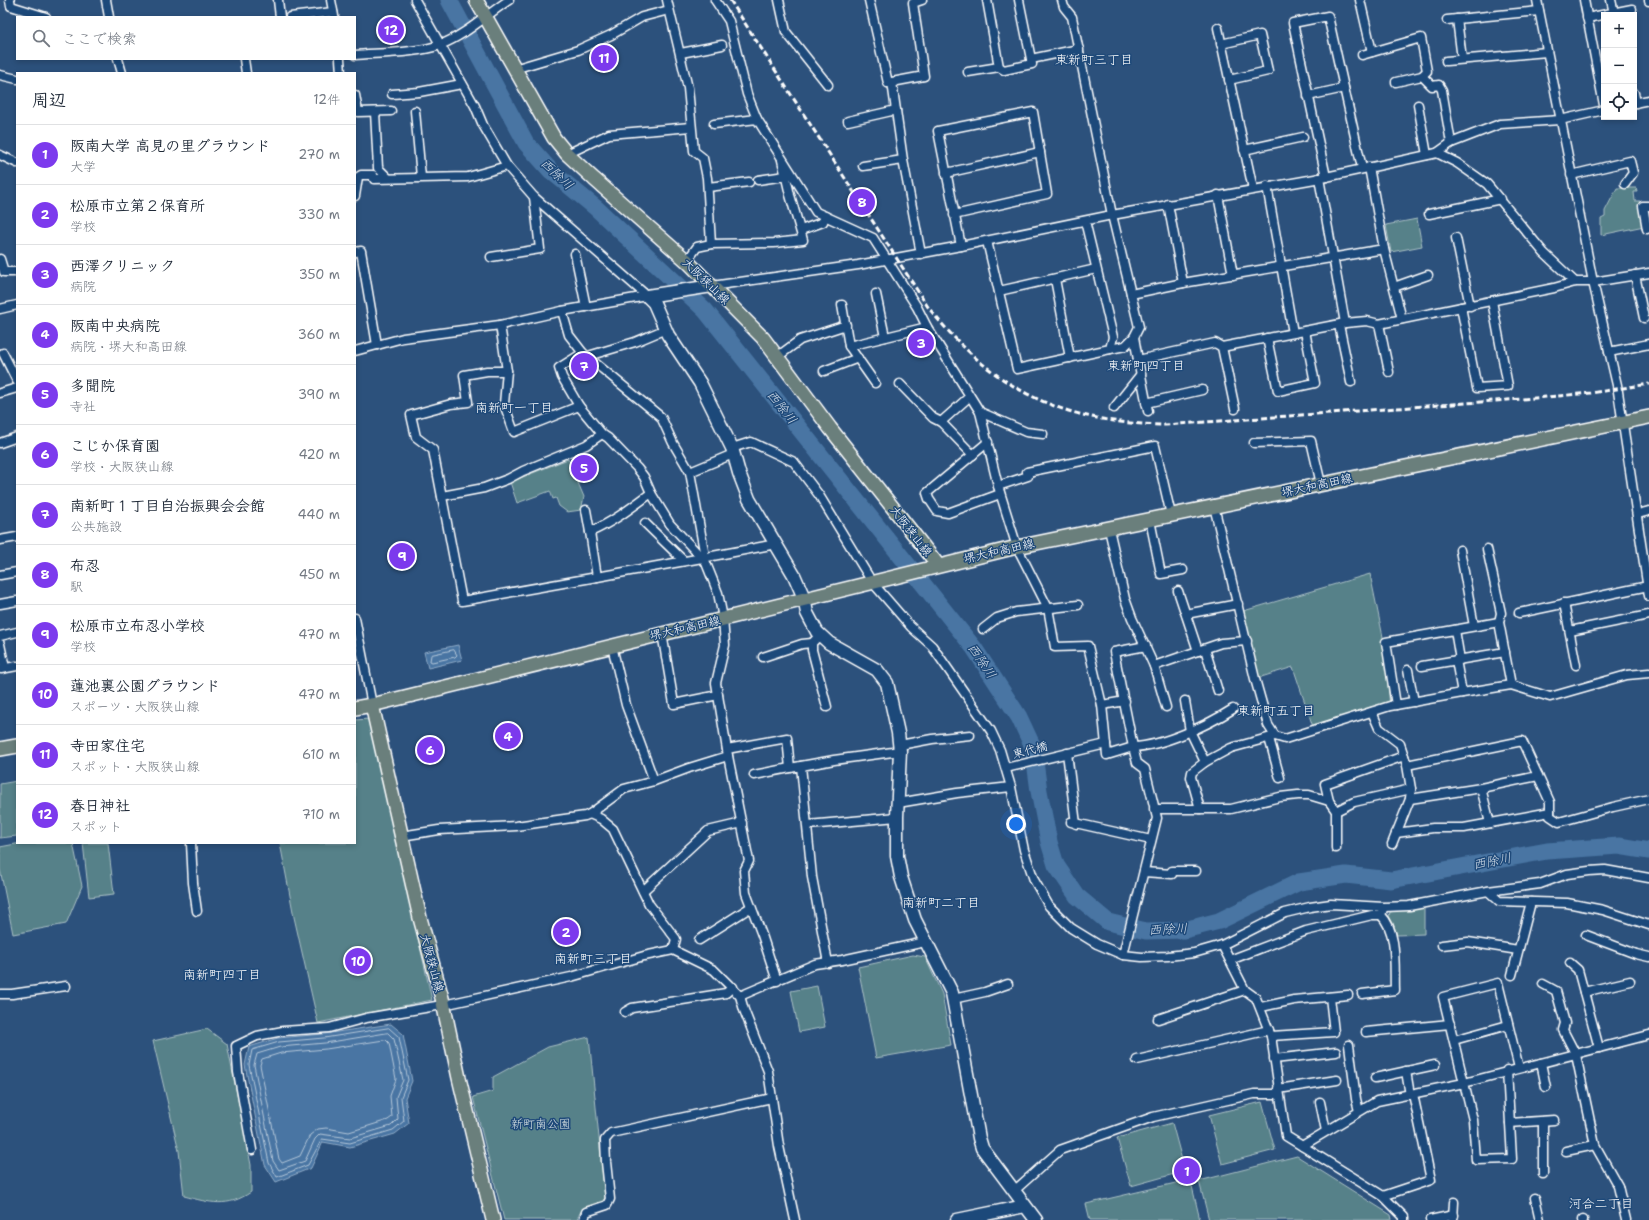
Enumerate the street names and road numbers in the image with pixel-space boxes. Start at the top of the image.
street label: 大阪狭山線 [679,254,733,308]
street label: 堺大和高田線 [1280,470,1354,500]
street label: 大阪狭山線 [886,502,936,560]
street label: 堺大和高田線 [962,535,1036,567]
street label: 堺大和高田線 [648,612,722,644]
street label: 東代橋 [1011,738,1049,762]
street label: 大阪狭山線 [417,932,447,994]

